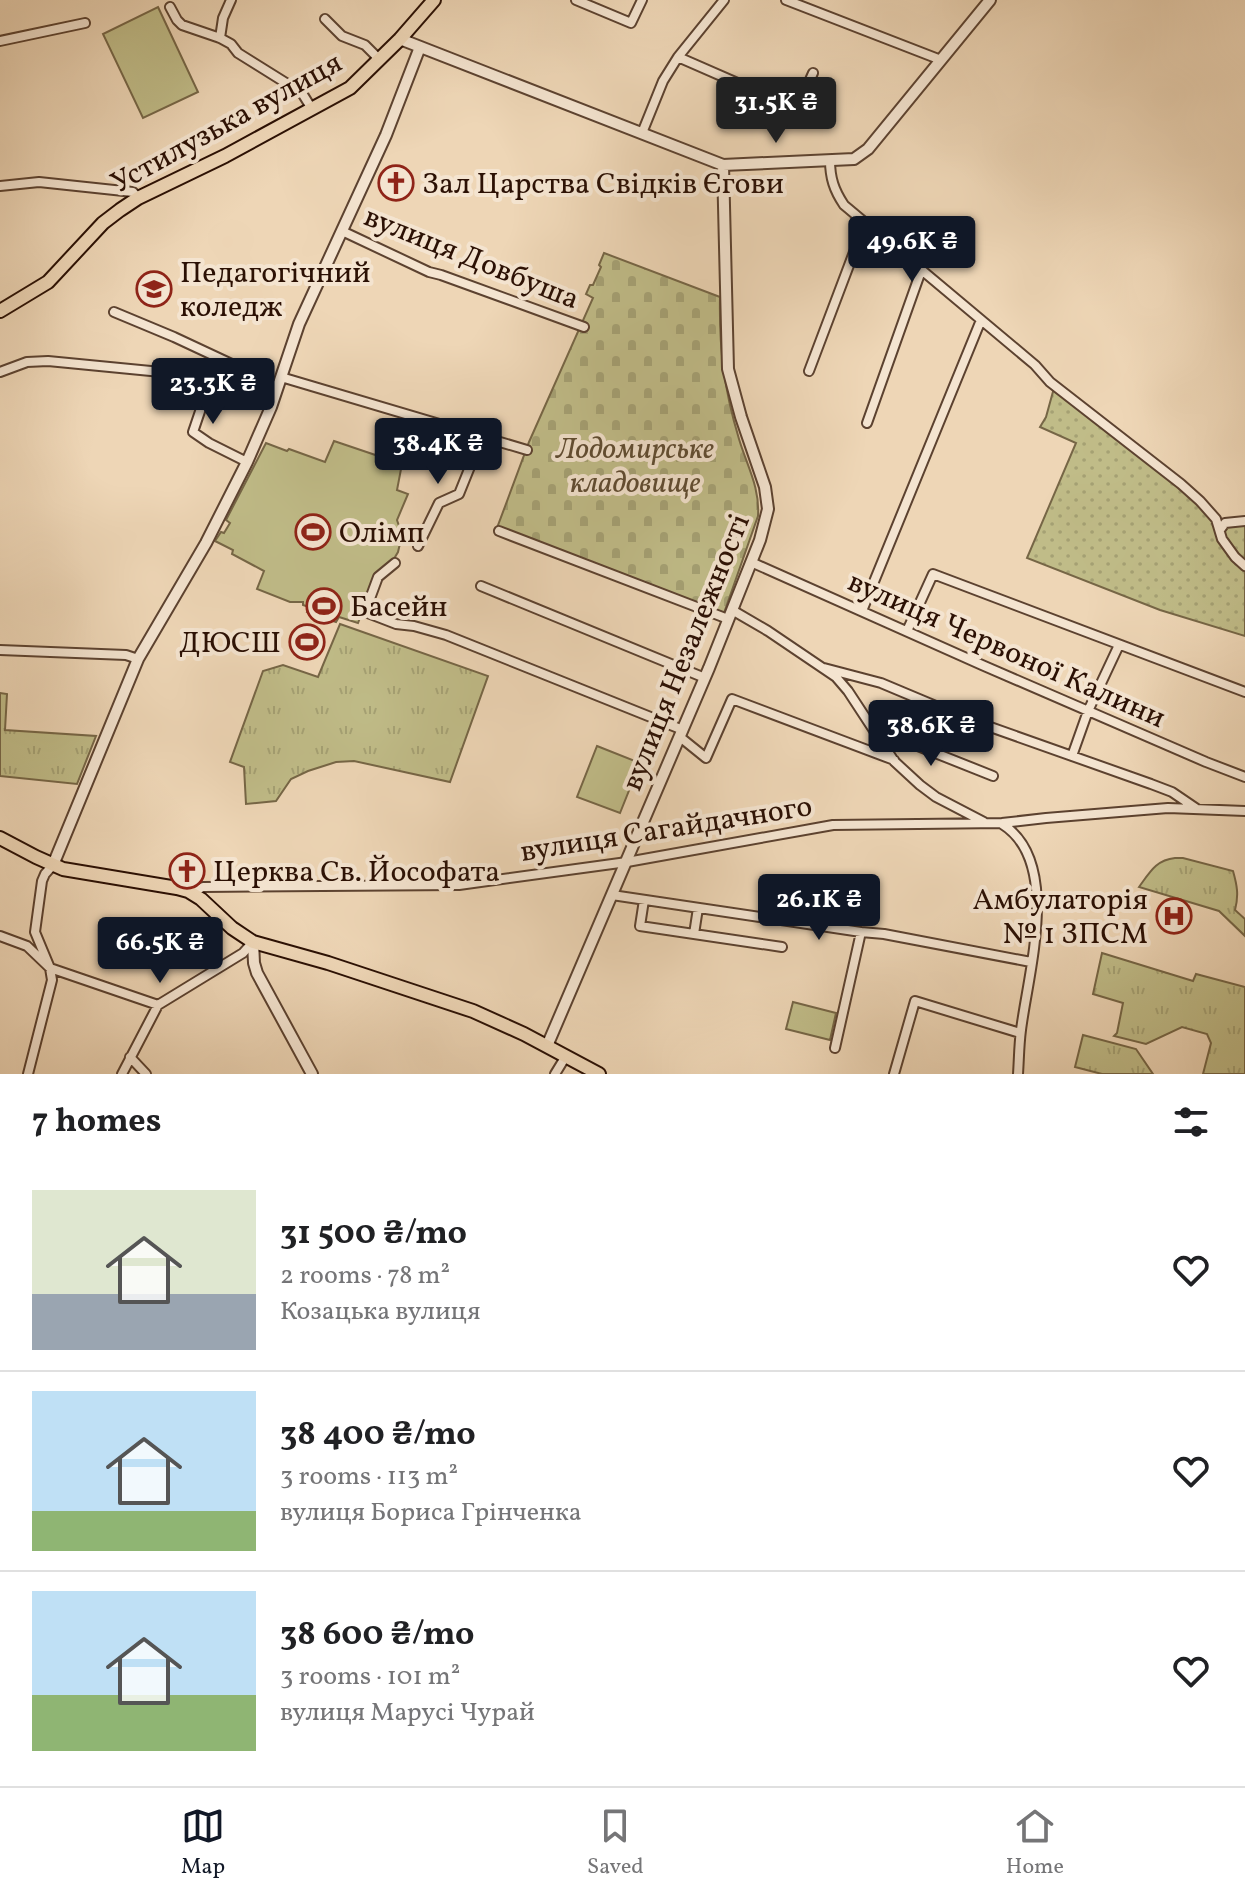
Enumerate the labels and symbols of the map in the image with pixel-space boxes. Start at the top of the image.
street label: Устилузька вулиця [104,43,350,205]
pin: 31.5K ₴ [702,77,850,145]
church icon: Зал Царства Свідків Єгови [377,164,415,202]
place label: Зал Царства Свідків Єгови [422,164,784,206]
street label: вулиця Довбуша [357,197,585,321]
pin: 49.6K ₴ [838,216,986,284]
place label: Педагогічний коледж [180,253,371,329]
school or university icon: Педагогічний коледж [135,270,173,308]
pin: 23.3K ₴ [139,358,287,426]
pin: 38.4K ₴ [364,418,512,486]
park label: Лодомирське кладовище [555,429,714,505]
street label: вулиця Незалежності [612,508,762,797]
sports icon: Олімп [294,513,332,551]
place label: Олімп [339,513,424,555]
street label: вулиця Червоної Калини [841,562,1172,740]
sports icon: Басейн [305,587,343,625]
place label: Басейн [350,587,448,629]
place label: ДЮСШ [179,623,281,665]
sports icon: ДЮСШ [288,623,326,661]
pin: 38.6K ₴ [857,700,1005,768]
street label: вулиця Сагайдачного [517,786,815,874]
church icon: Церква Св. Йософата [168,852,206,890]
place label: Церква Св. Йософата [213,852,500,894]
pin: 26.1K ₴ [745,874,893,942]
place label: Амбулаторія № 1 ЗПСМ [973,880,1148,956]
hospital icon: Амбулаторія № 1 ЗПСМ [1155,897,1193,935]
pin: 66.5K ₴ [86,917,234,985]

